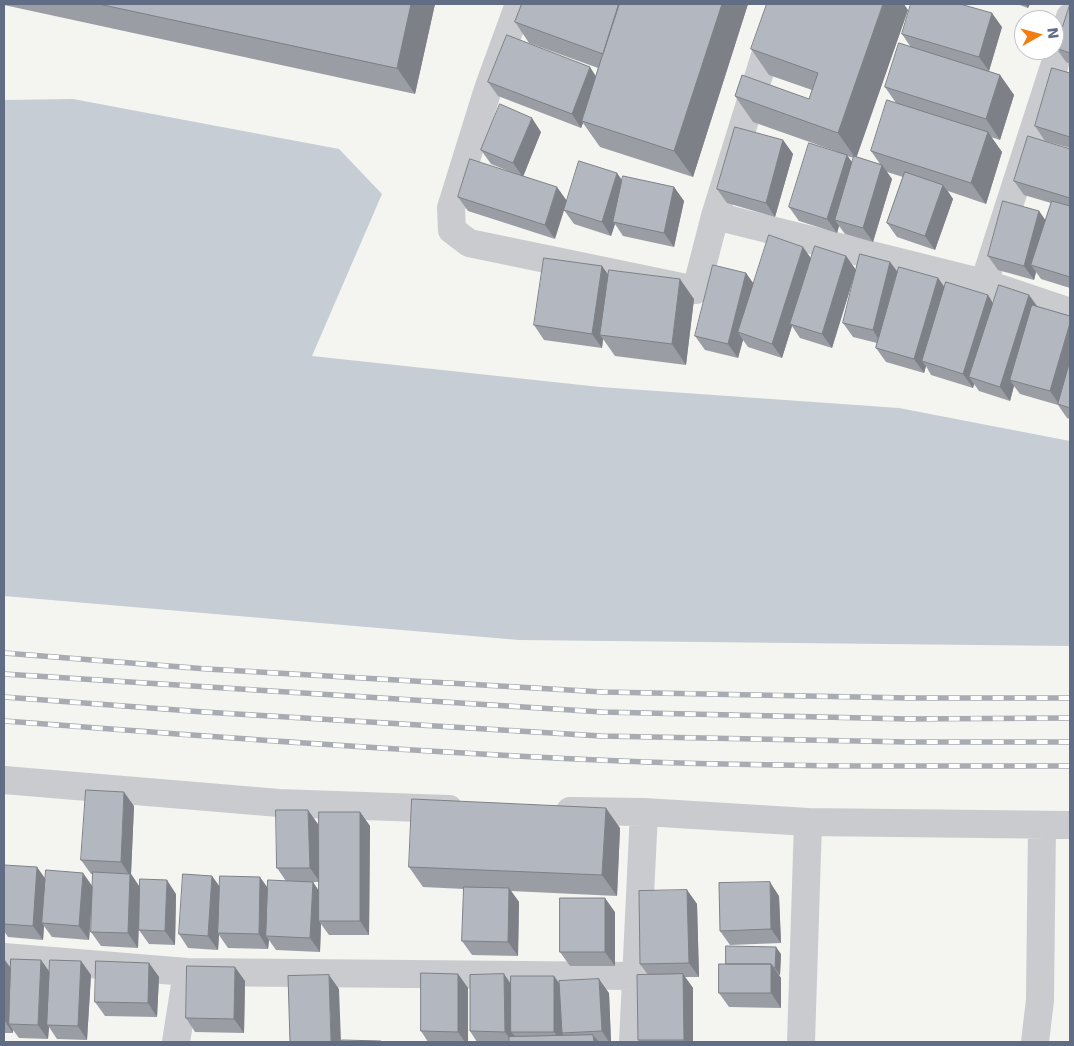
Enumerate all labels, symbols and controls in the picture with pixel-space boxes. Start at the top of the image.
north arrow [1014,10,1064,60]
text: N [1044,27,1062,40]

